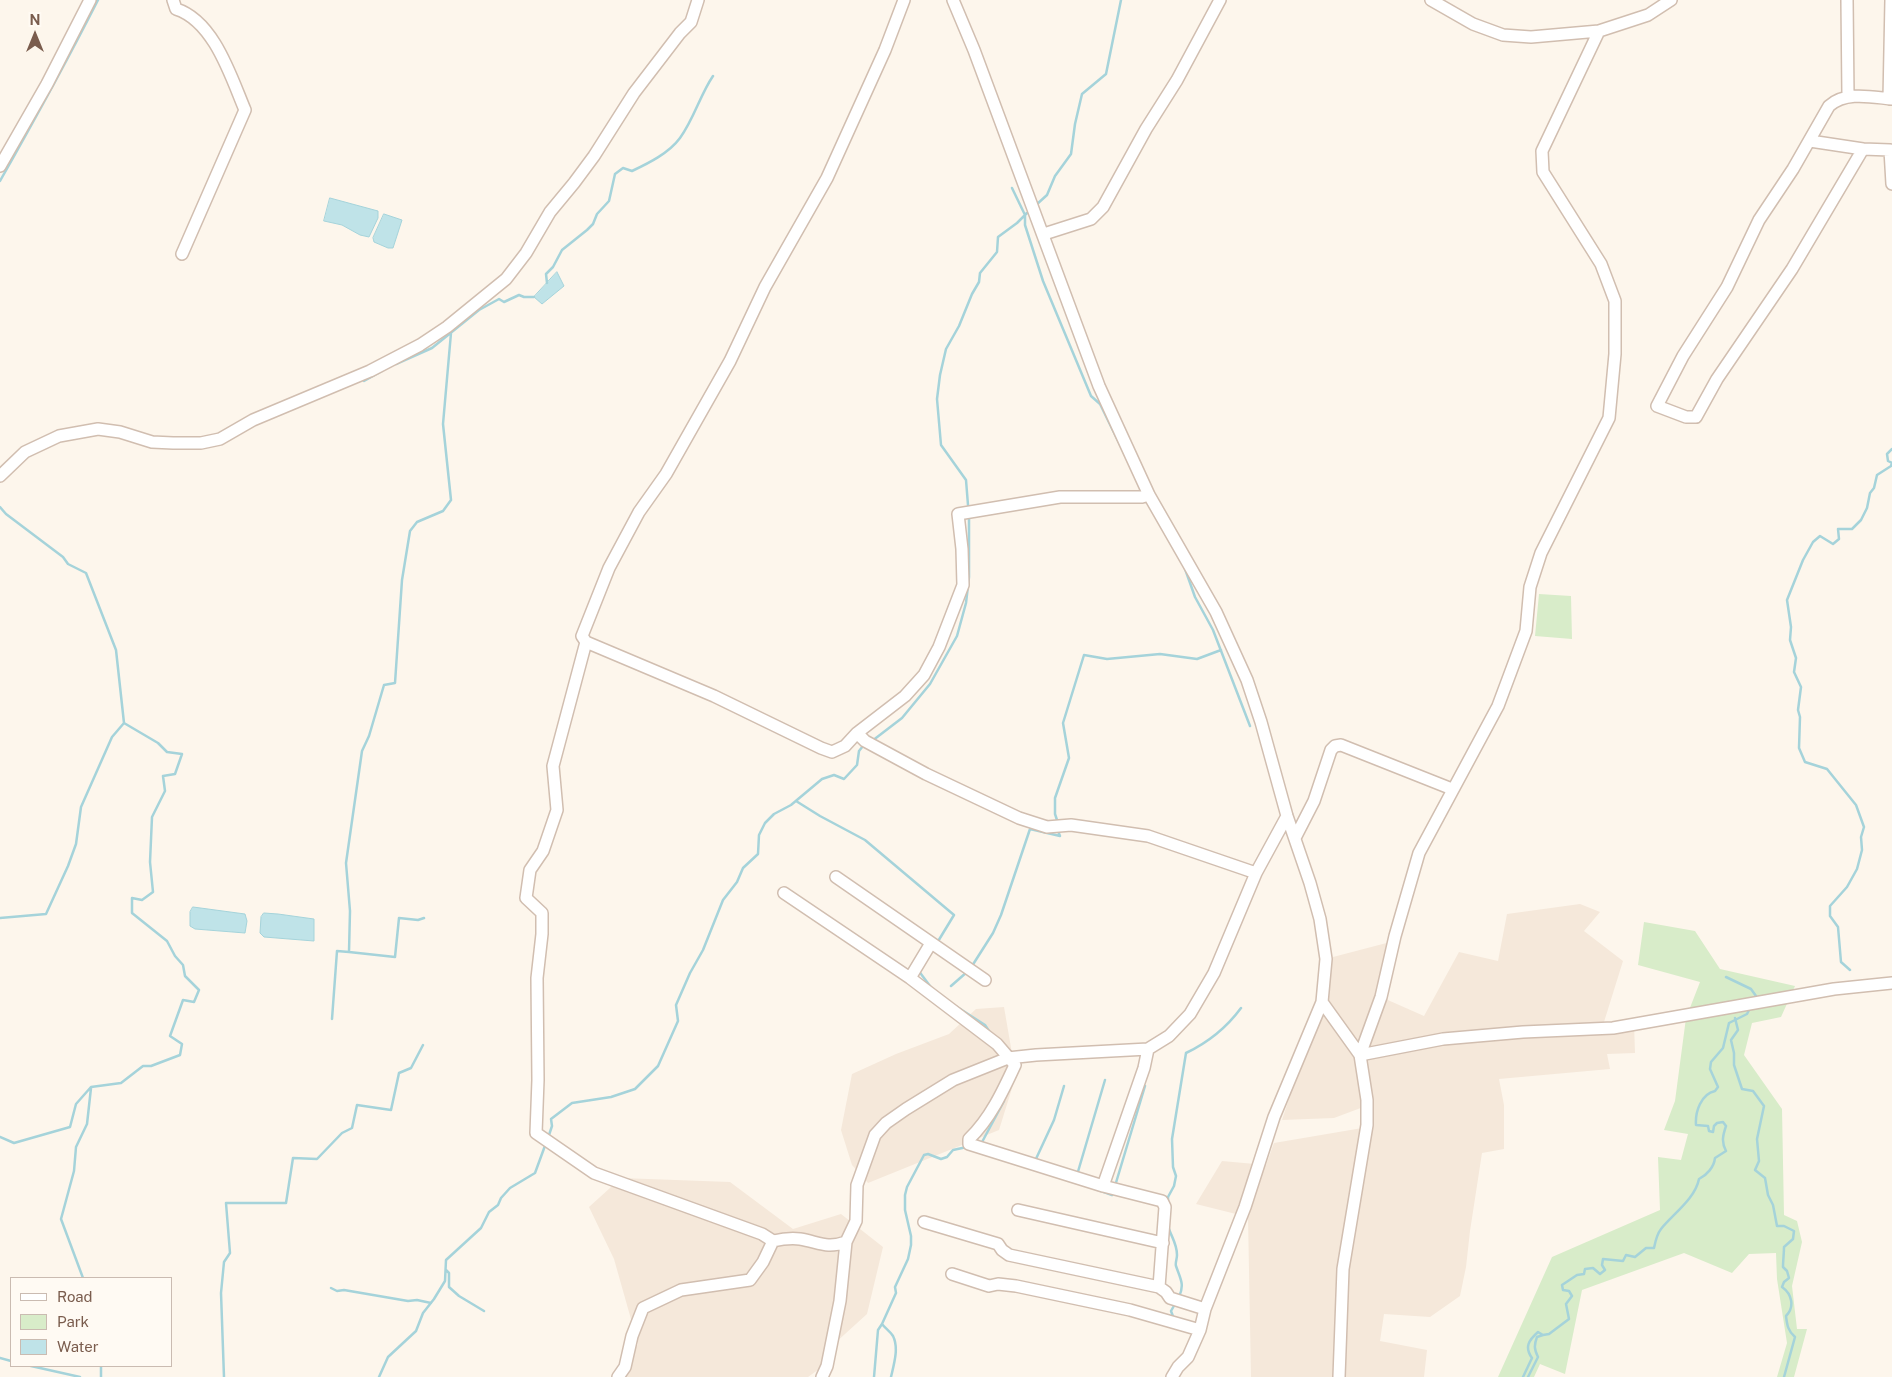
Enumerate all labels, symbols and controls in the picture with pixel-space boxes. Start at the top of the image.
north arrow [10,10,60,60]
text: N [30,12,40,28]
legend [10,1277,172,1367]
text: Road [57,1288,93,1305]
text: Park [57,1313,89,1330]
text: Water [57,1338,99,1355]

